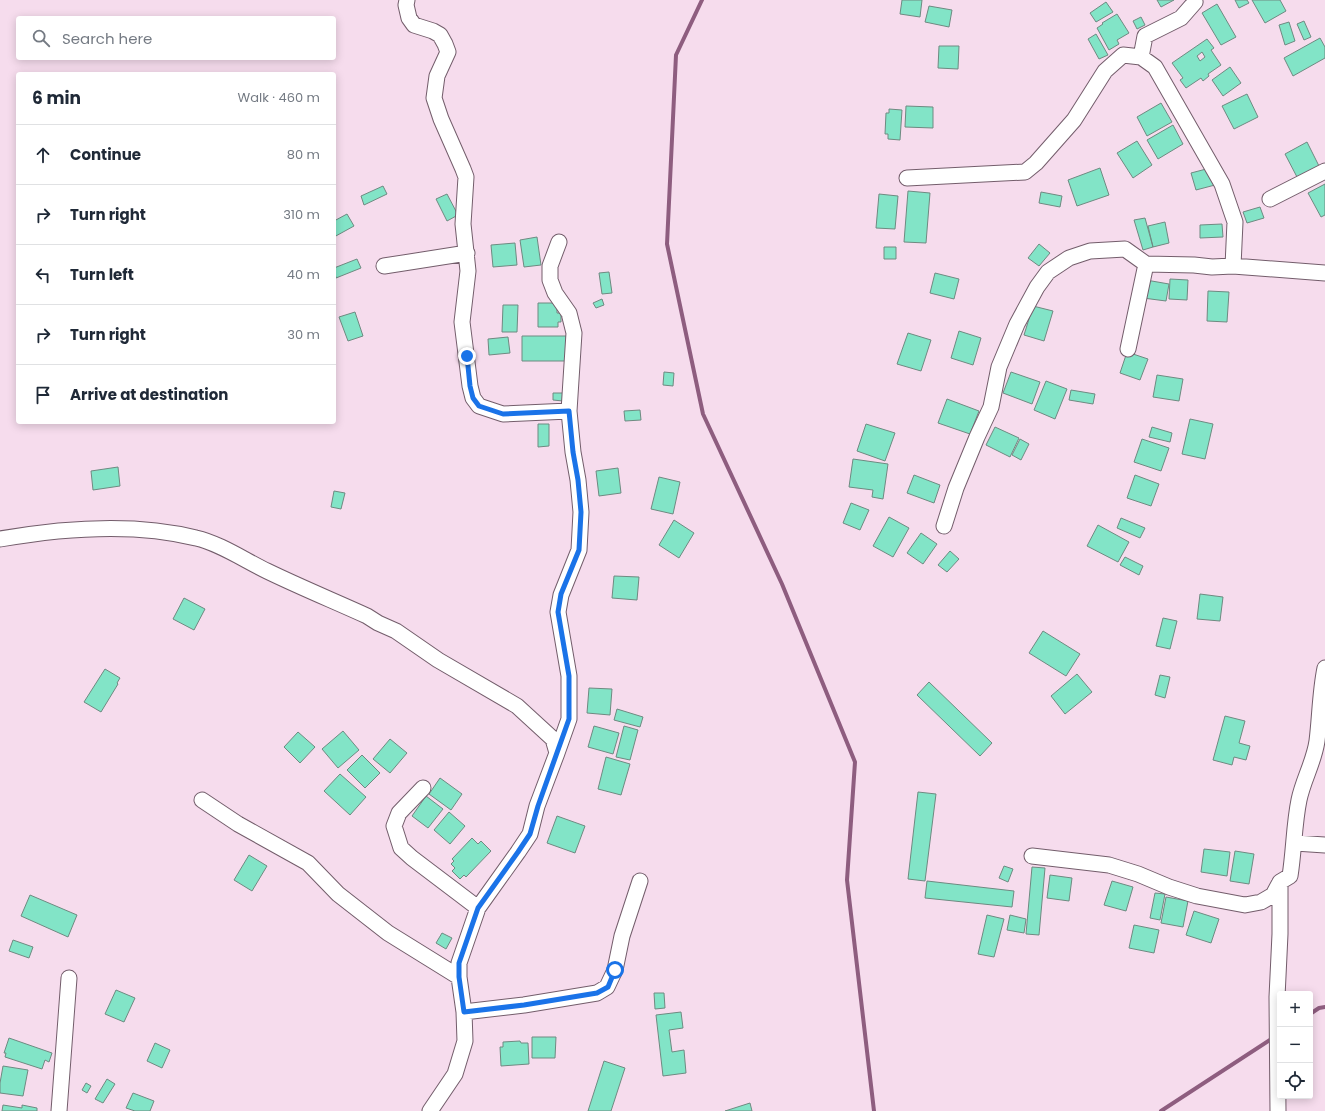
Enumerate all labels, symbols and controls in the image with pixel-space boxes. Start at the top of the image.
search box [16,16,336,60]
icon: search [30,27,52,49]
text: Search here [62,28,152,49]
text: 6 min [32,86,81,110]
text: Walk · 460 m [237,88,320,107]
icon: ahead [32,144,54,166]
text: Continue [70,144,141,165]
text: 80 m [287,145,320,164]
icon: right [32,204,54,226]
text: Turn right [70,204,146,225]
text: 310 m [283,205,320,224]
icon: left [32,264,54,286]
text: Turn left [70,264,134,285]
text: 40 m [287,265,320,284]
icon: right [32,324,54,346]
text: Turn right [70,324,146,345]
text: 30 m [287,325,320,344]
route end [458,347,476,365]
icon: arrive [32,384,54,406]
text: Arrive at destination [70,384,228,405]
route start [606,961,624,979]
map controls [1277,991,1313,1099]
button: + [1277,991,1313,1027]
button: − [1277,1027,1313,1063]
button: locate [1277,1063,1313,1099]

